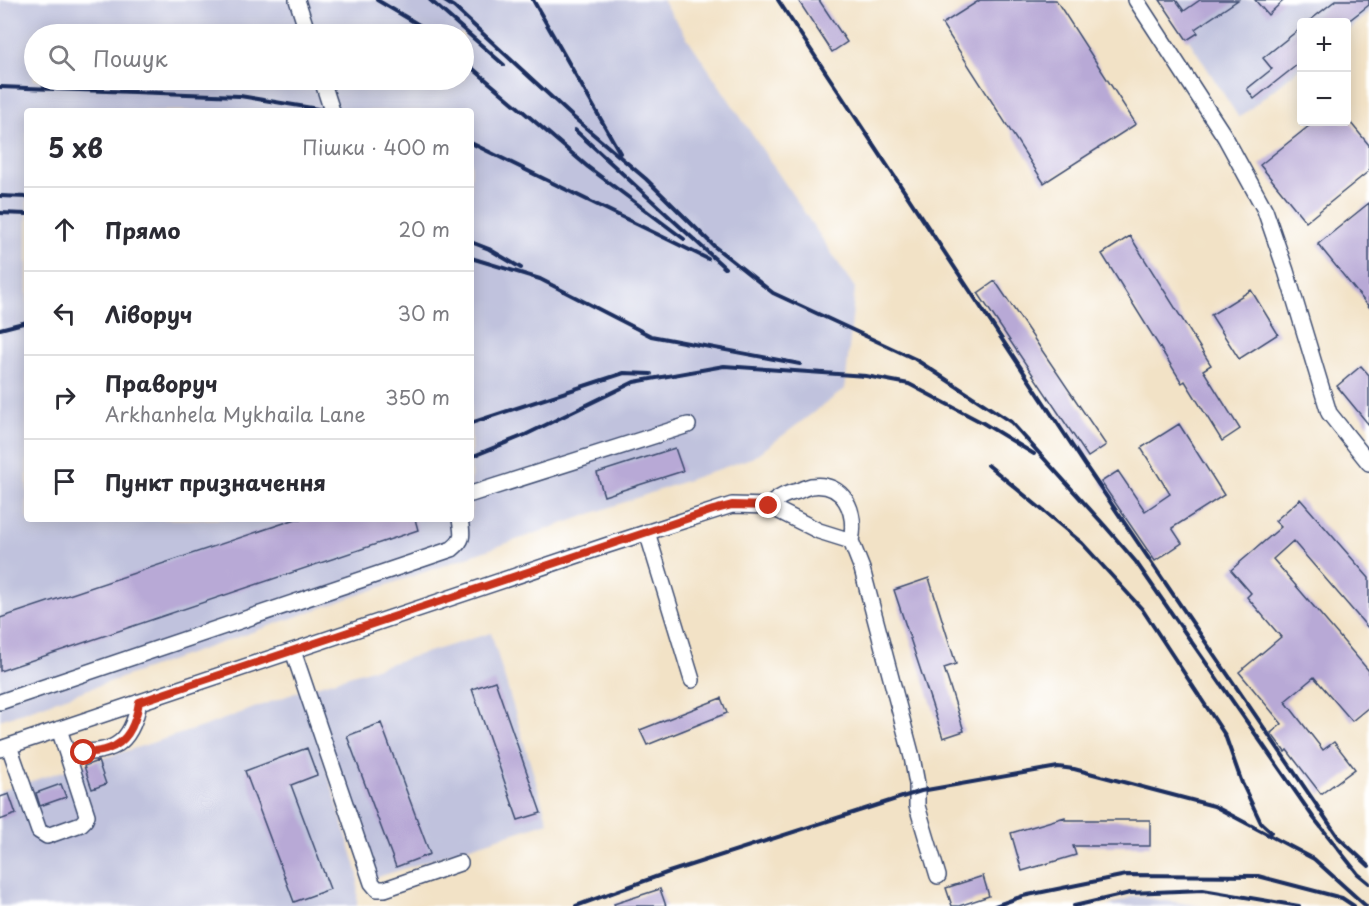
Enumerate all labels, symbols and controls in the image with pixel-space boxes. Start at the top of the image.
map controls [1297,18,1351,126]
button: + [1297,18,1351,72]
search box [24,24,474,90]
icon: search [45,41,78,74]
text: Пошук [93,41,168,74]
button: − [1297,72,1351,126]
text: 5 хв [48,128,103,167]
text: Пішки · 400 m [302,132,450,162]
icon: ahead [48,213,81,246]
text: Прямо [105,213,180,246]
text: 20 m [398,214,450,244]
icon: left [48,297,81,330]
text: Ліворуч [105,297,192,330]
text: 30 m [397,298,450,328]
text: Праворуч [105,366,218,399]
icon: right [48,381,81,414]
text: 350 m [385,382,450,412]
text: Arkhanhela Mykhaila Lane [105,399,366,429]
icon: arrive [48,465,81,498]
text: Пункт призначення [105,465,326,498]
route end [755,492,781,518]
route start [70,739,96,765]

